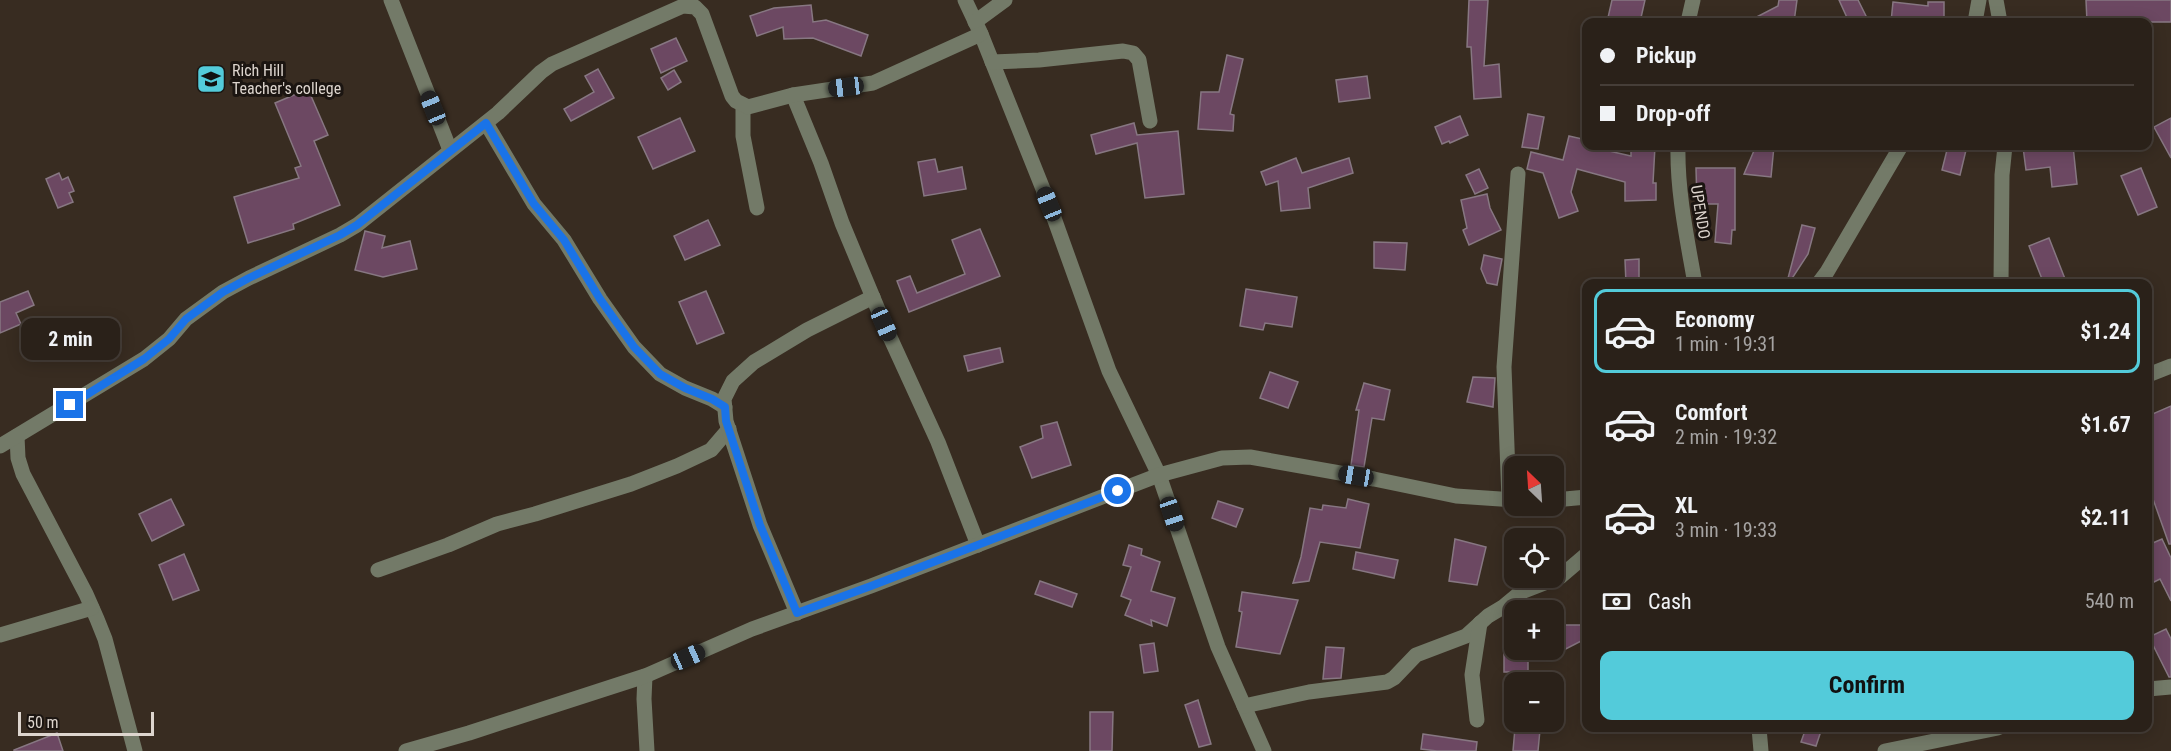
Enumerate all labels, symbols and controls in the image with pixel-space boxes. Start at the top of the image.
text: Pickup [1636,43,1696,68]
place label: Rich Hill Teacher's college [232,61,341,98]
school or university icon: Rich Hill Teacher's college [195,63,227,95]
car [827,76,865,98]
car [418,88,448,128]
text: Drop-off [1636,101,1710,126]
car [1034,184,1064,224]
street label: UPENDO [1687,184,1714,240]
car [868,304,900,344]
icon: car [1603,304,1657,358]
text: Economy [1675,307,1755,332]
callout: 2 min [20,318,119,360]
text: $1.24 [2080,319,2131,344]
text: 2 min [48,327,93,351]
text: 1 min · 19:31 [1675,332,1777,356]
route end [56,391,83,418]
icon: car [1603,397,1657,451]
text: Comfort [1675,400,1748,425]
text: $1.67 [2080,412,2131,437]
text: 2 min · 19:32 [1675,425,1777,449]
north arrow [1504,456,1564,516]
map controls [1504,456,1564,732]
car [1337,464,1375,488]
route start [1104,477,1131,504]
icon: car [1603,490,1657,544]
text: XL [1675,493,1698,518]
car [1158,494,1186,534]
text: $2.11 [2080,505,2131,530]
text: 3 min · 19:33 [1675,518,1777,542]
button: locate [1504,528,1564,588]
icon: cash [1600,585,1633,618]
text: Cash [1648,589,1692,614]
text: 540 m [2085,589,2134,613]
button: + [1504,600,1564,660]
car [668,641,708,673]
button: Confirm [1600,651,2134,720]
button: − [1504,672,1564,732]
scale bar [18,709,154,736]
text: 50 m [27,713,59,732]

